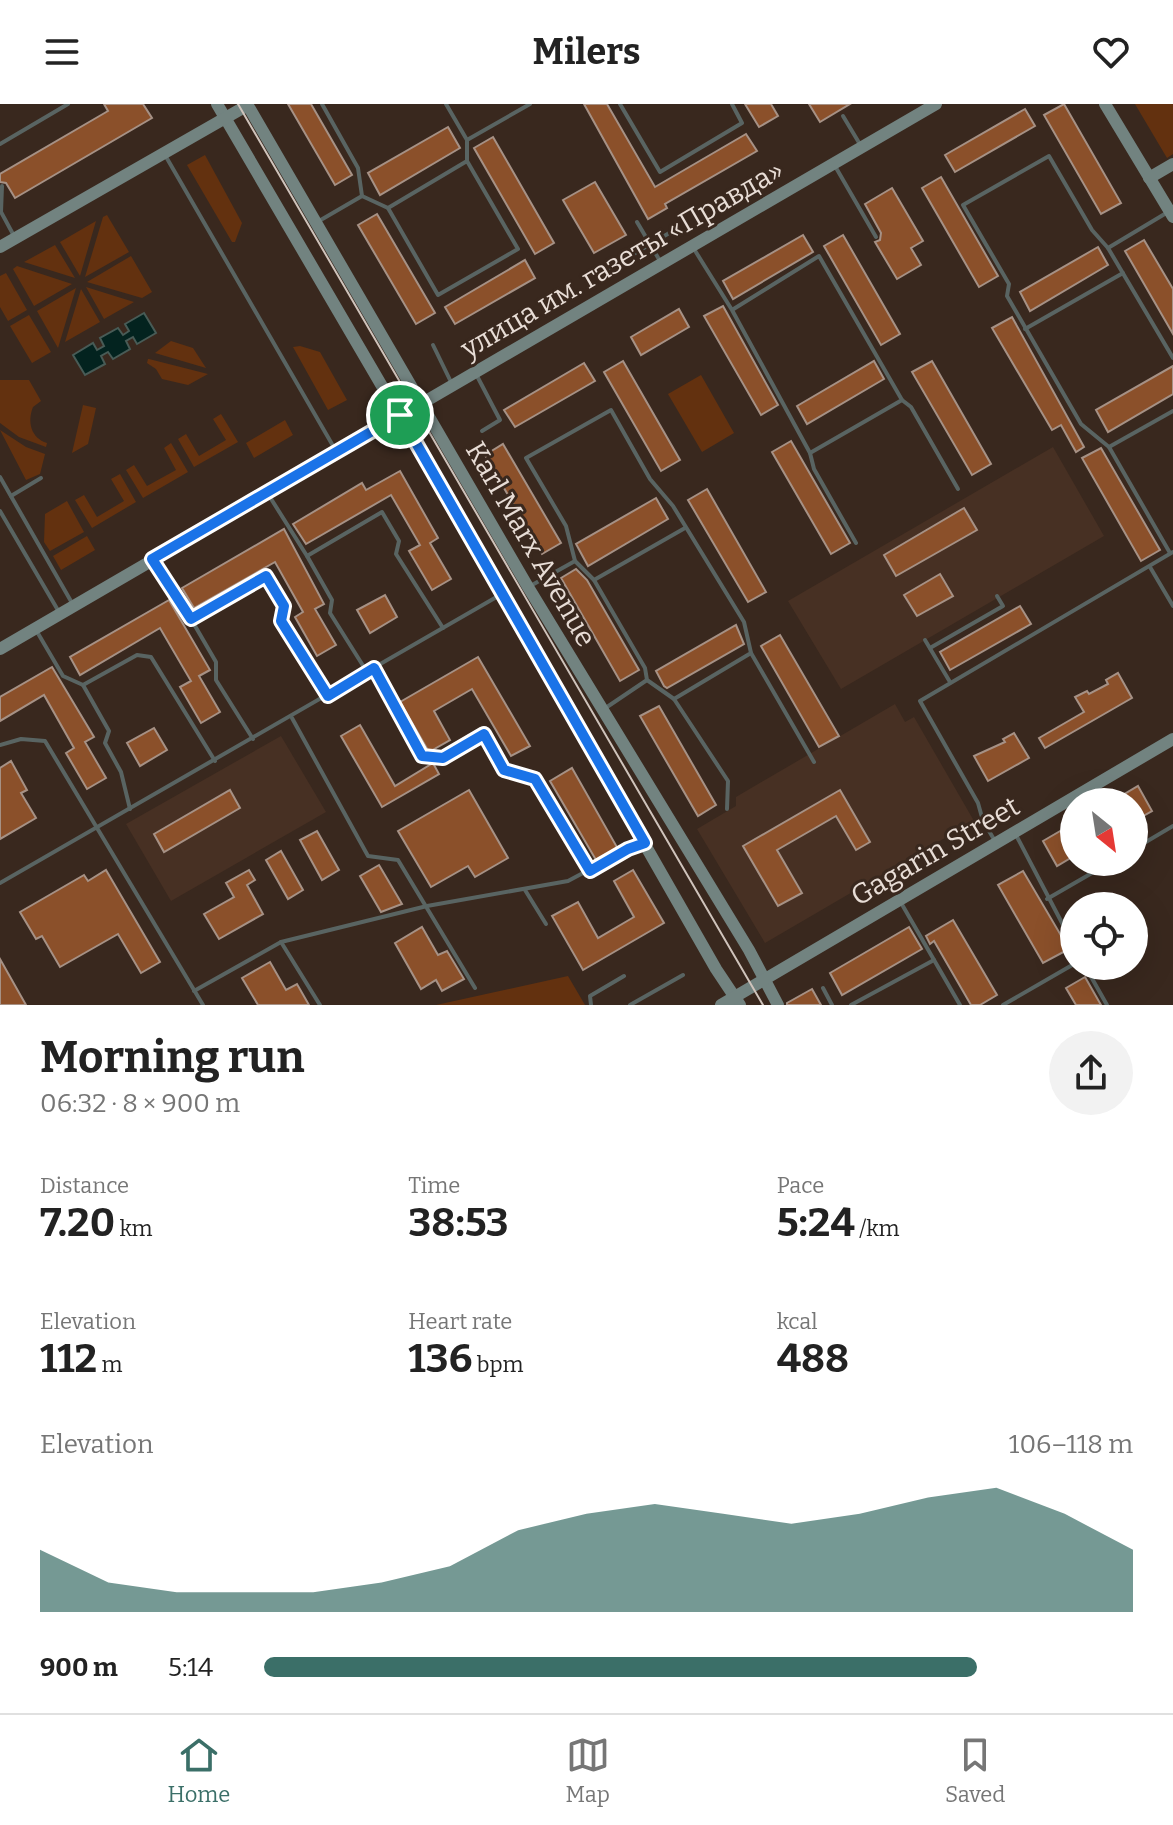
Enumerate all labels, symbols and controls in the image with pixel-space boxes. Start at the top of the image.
icon: menu [40,30,84,74]
text: Milers [532,30,641,74]
icon: heart [1089,30,1133,74]
street label: улица им. газеты «Правда» [454,153,789,365]
pin [366,381,434,449]
icon: arrive [378,393,422,437]
street label: Karl Marx Avenue [459,436,603,652]
north arrow [1060,788,1148,876]
map controls [1060,788,1148,980]
street label: Gagarin Street [845,789,1025,913]
button: locate [1060,892,1148,980]
text: Morning run [40,1031,304,1084]
button: share [1049,1031,1133,1115]
text: 06:32 · 8 × 900 m [40,1088,240,1119]
text: Distance [40,1172,129,1199]
text: Time [408,1172,460,1199]
text: Pace [777,1172,824,1199]
text: 7.20 [40,1199,115,1247]
text: 38:53 [408,1199,509,1247]
text: 5:24 [777,1199,855,1247]
text: km [115,1215,153,1242]
text: /km [855,1215,899,1242]
text: Elevation [40,1308,136,1335]
text: Heart rate [408,1308,512,1335]
text: kcal [777,1308,818,1335]
text: 112 [40,1335,97,1383]
text: 136 [408,1335,472,1383]
text: 488 [777,1335,849,1383]
text: m [97,1351,122,1378]
text: bpm [472,1351,524,1378]
text: Elevation [40,1429,153,1460]
text: 106–118 m [1009,1429,1133,1460]
text: 900 m [40,1652,118,1683]
text: 5:14 [168,1652,213,1683]
tab: Home [168,1733,230,1808]
tab: Map [565,1733,610,1808]
tab: Saved [945,1733,1005,1808]

